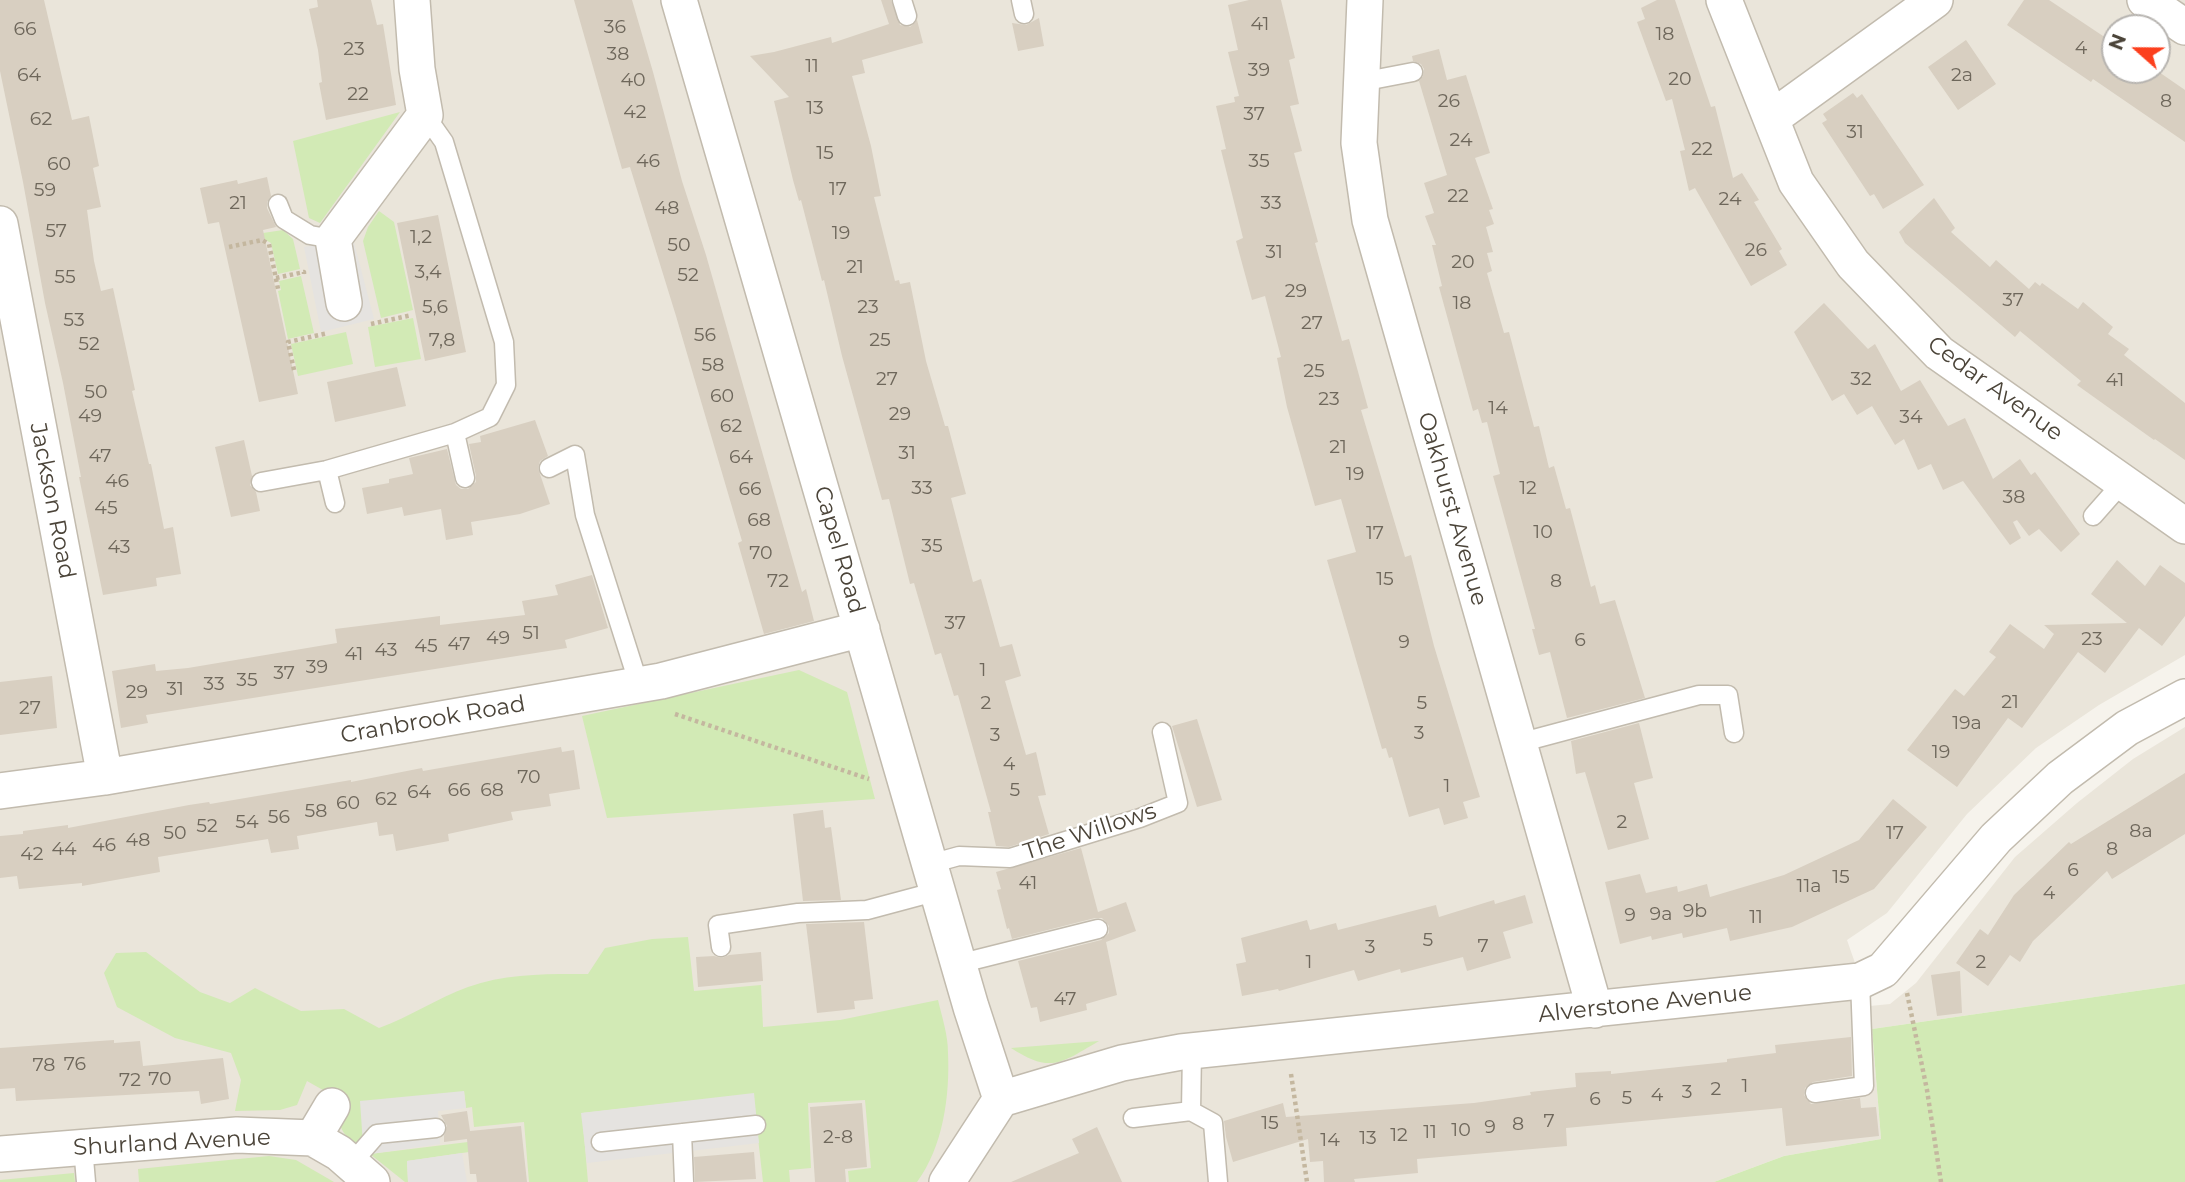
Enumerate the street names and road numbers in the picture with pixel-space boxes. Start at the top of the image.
street label: Cedar Avenue [1922,331,2068,447]
street label: Oakhurst Avenue [1411,409,1493,609]
street label: Jackson Road [23,421,81,581]
street label: Capel Road [808,483,870,617]
street label: Cranbrook Road [339,690,527,750]
street label: The Willows [1020,798,1160,866]
street label: Alverstone Avenue [1537,979,1753,1029]
street label: Shurland Avenue [72,1124,272,1162]

